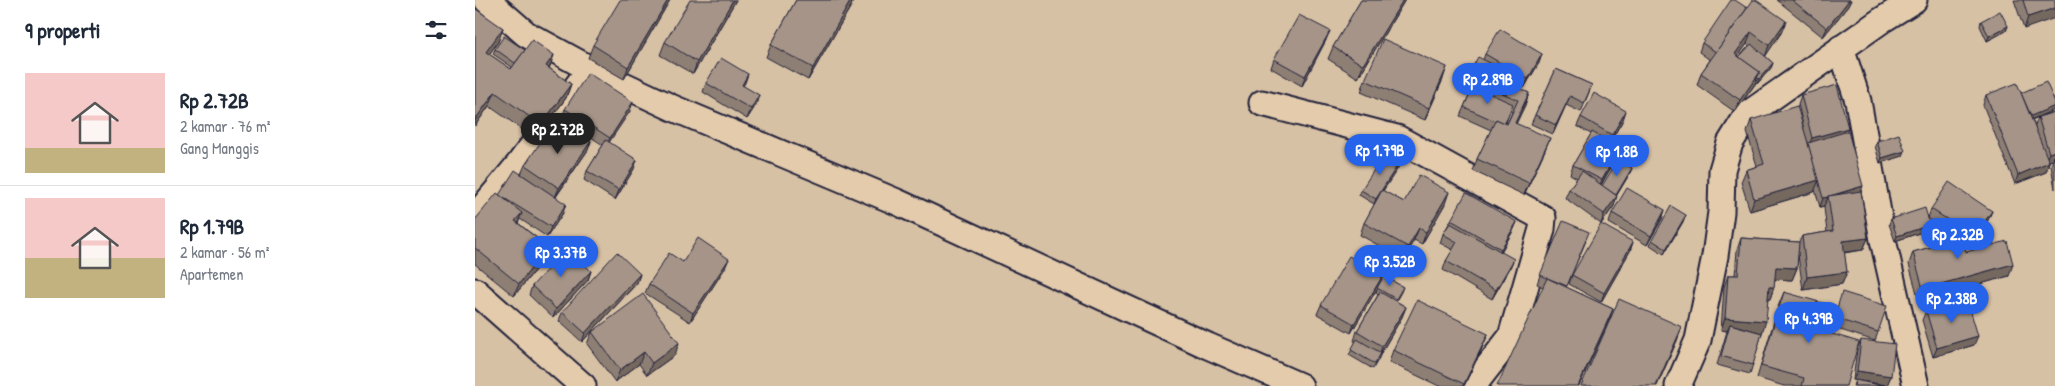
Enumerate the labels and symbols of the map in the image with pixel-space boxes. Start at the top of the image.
pin: Rp 2.89B [1436,62,1540,105]
pin: Rp 2.72B [506,112,610,155]
pin: Rp 1.79B [1328,134,1432,176]
pin: Rp 1.8B [1571,134,1663,177]
pin: Rp 2.32B [1906,218,2010,260]
pin: Rp 3.37B [509,236,613,278]
pin: Rp 3.52B [1338,244,1442,287]
pin: Rp 2.38B [1900,282,2004,324]
pin: Rp 4.39B [1757,302,1861,344]

